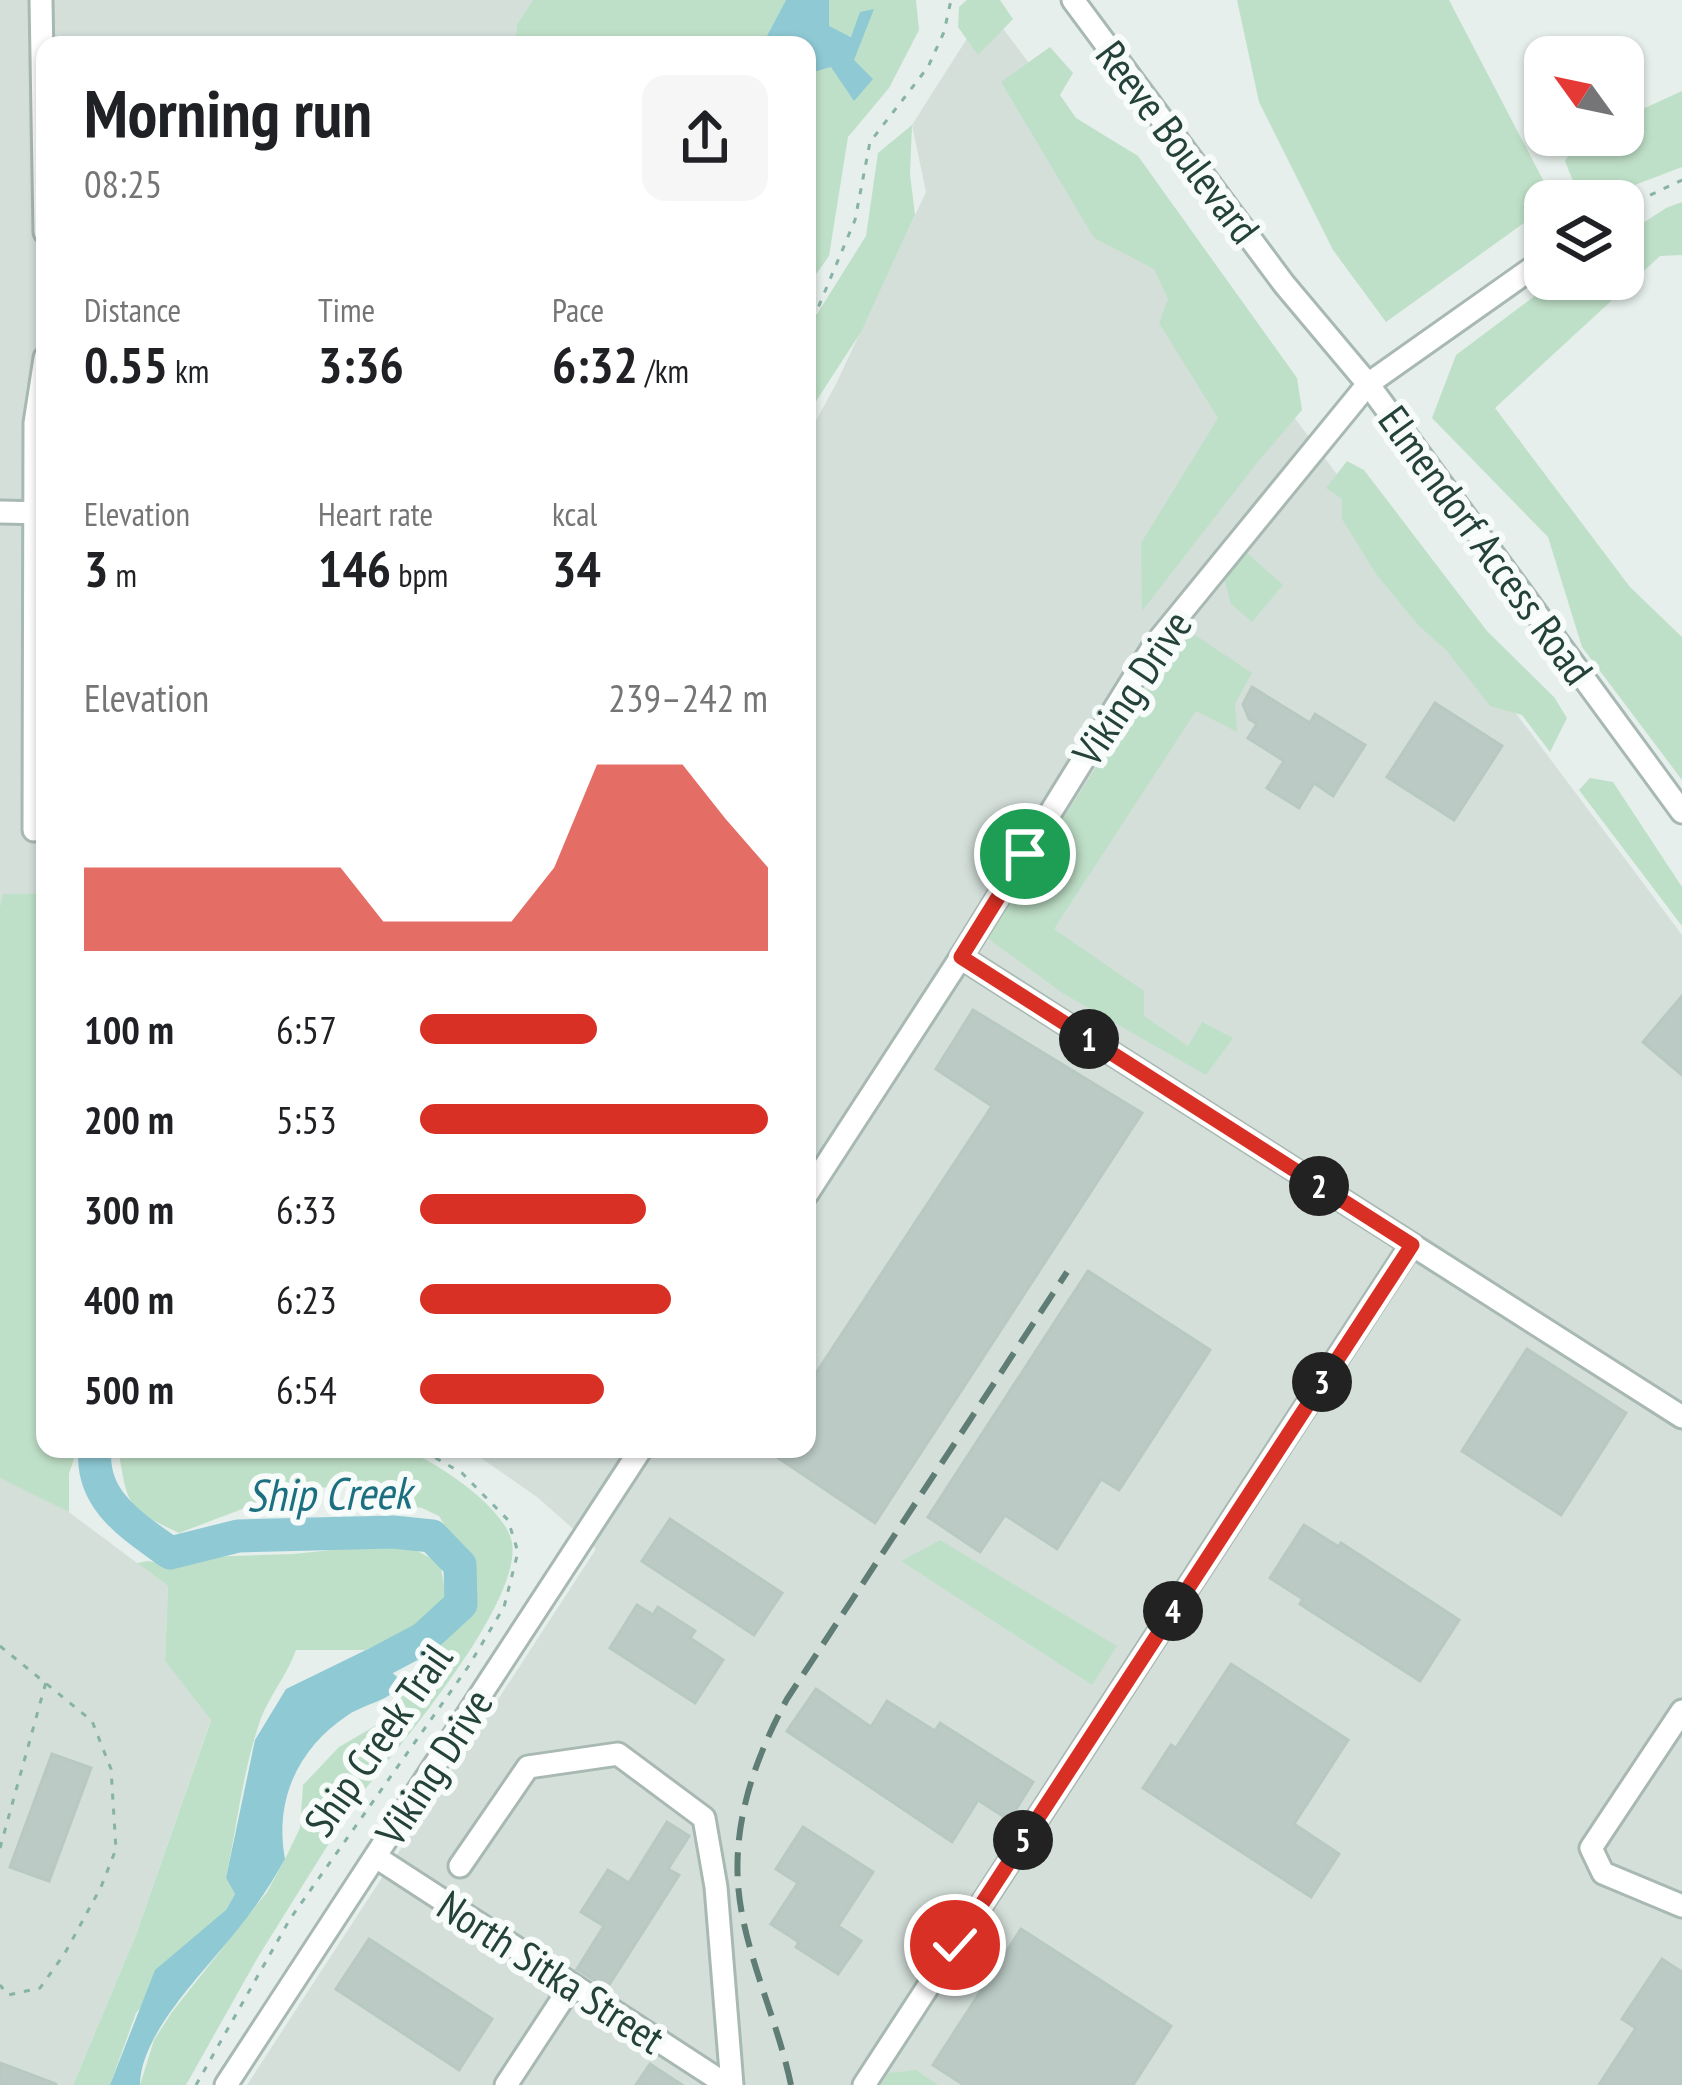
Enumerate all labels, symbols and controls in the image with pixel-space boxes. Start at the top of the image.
street label: Reeve Boulevard [1084,29,1273,254]
north arrow [1524,36,1644,156]
map controls [1524,36,1644,300]
text: Morning run [84,70,372,155]
button: share [642,75,768,201]
text: 08:25 [84,158,162,209]
button: layers [1524,180,1644,300]
text: Distance [84,288,181,331]
text: Time [318,288,375,331]
text: Pace [552,288,604,331]
text: 0.55 [84,331,168,397]
text: 3:36 [318,331,404,397]
text: 6:32 [552,331,638,397]
text: km [168,349,209,392]
text: /km [638,349,689,392]
street label: Elmendorf Access Road [1367,394,1606,695]
text: Elevation [84,492,190,535]
text: Heart rate [318,492,433,535]
text: kcal [552,492,597,535]
text: 3 [84,535,108,601]
text: 146 [318,535,391,601]
text: 34 [552,535,601,601]
text: m [108,553,137,596]
text: bpm [391,553,448,596]
street label: Viking Drive [1059,599,1204,777]
text: Elevation [84,672,209,723]
text: 239–242 m [608,672,768,723]
pin [974,803,1076,905]
icon: arrive [992,821,1058,887]
text: 100 m [84,1004,174,1055]
text: 6:57 [276,1004,337,1055]
pin: 1 [1059,1009,1119,1069]
text: 1 [1081,1017,1097,1060]
text: 200 m [84,1094,174,1145]
text: 5:53 [276,1094,337,1145]
pin: 2 [1289,1156,1349,1216]
text: 2 [1311,1164,1327,1207]
text: 300 m [84,1184,174,1235]
text: 6:33 [276,1184,337,1235]
text: 400 m [84,1274,174,1325]
text: 6:23 [276,1274,337,1325]
pin: 3 [1292,1352,1352,1412]
text: 3 [1314,1360,1330,1403]
text: 500 m [84,1364,174,1415]
text: 6:54 [276,1364,337,1415]
water label: Ship Creek [246,1462,416,1523]
pin: 4 [1143,1581,1203,1641]
text: 4 [1165,1589,1181,1632]
street label: Ship Creek Trail [291,1633,464,1847]
street label: Viking Drive [362,1678,505,1856]
pin: 5 [993,1810,1053,1870]
text: 5 [1015,1818,1031,1861]
street label: North Sitka Street [427,1878,676,2066]
pin [904,1894,1006,1996]
icon: check [922,1912,988,1978]

